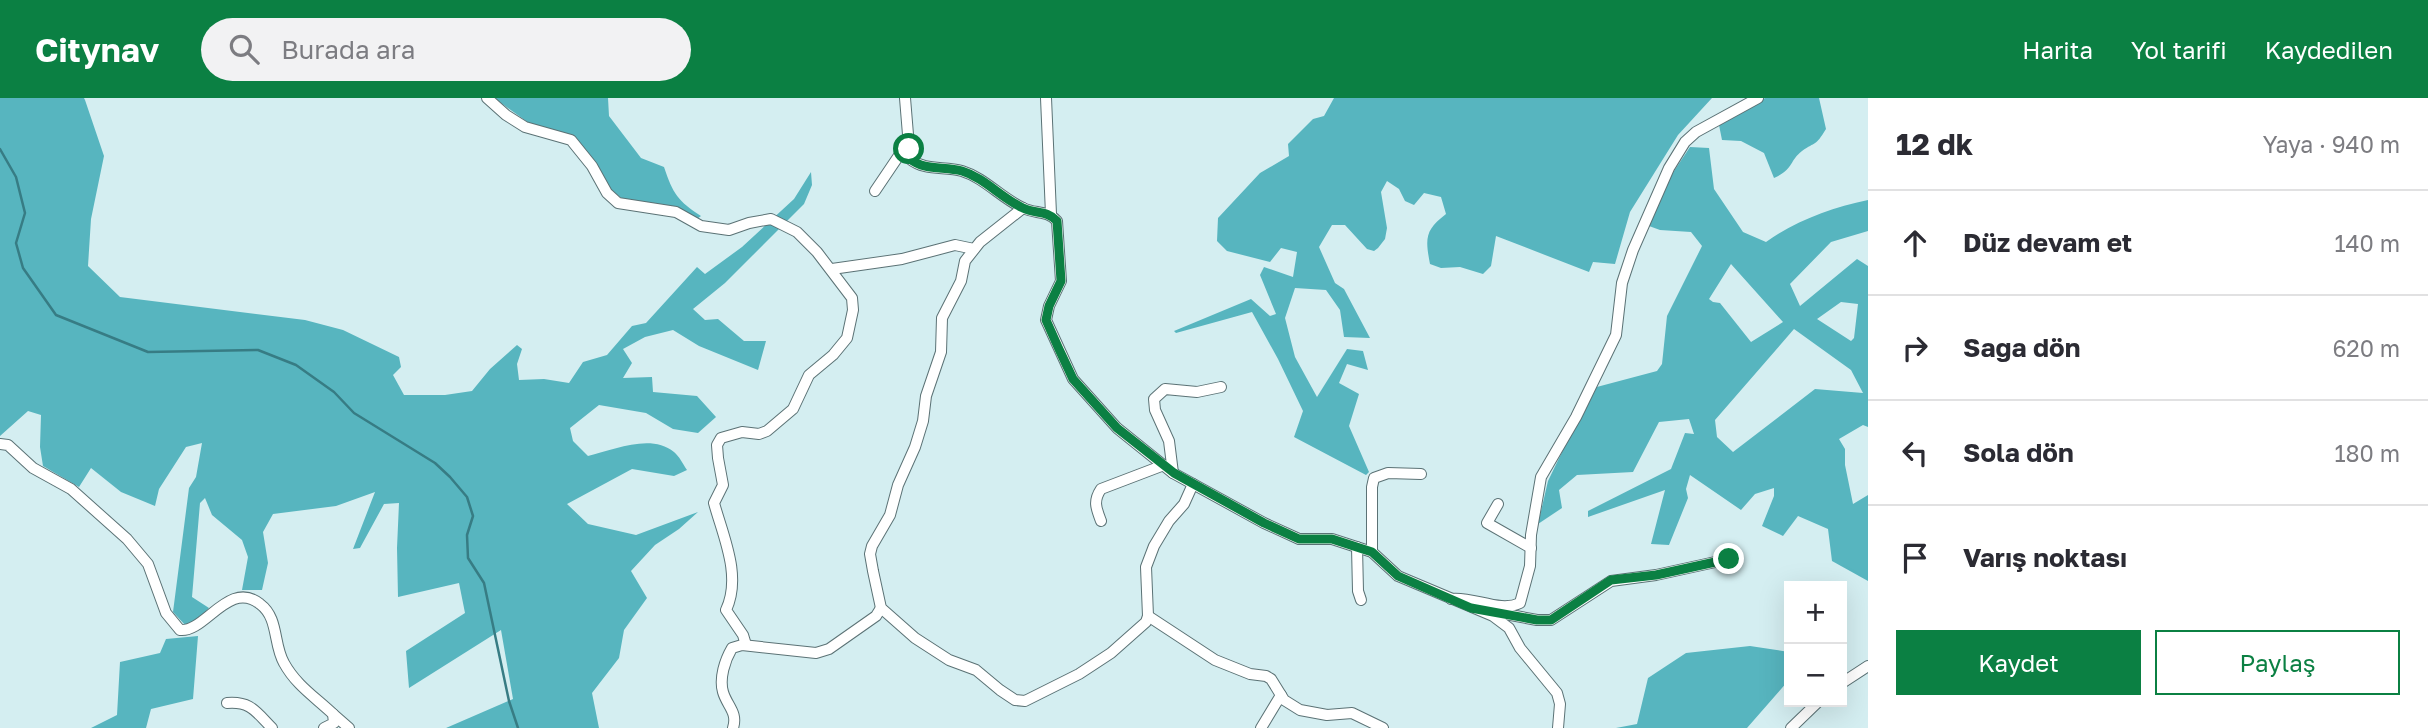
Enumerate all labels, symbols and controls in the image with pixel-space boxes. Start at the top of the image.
search box [201,18,691,81]
text: Citynav [35,30,159,69]
icon: search [225,30,263,68]
text: Burada ara [281,34,415,65]
text: Harita [2022,35,2093,64]
text: Yol tarifi [2131,35,2227,64]
text: Kaydedilen [2265,35,2393,64]
text: 12 dk [1896,126,1973,162]
text: Yaya · 940 m [2263,130,2400,158]
route start [893,133,924,164]
icon: ahead [1896,224,1934,262]
text: Düz devam et [1963,227,2132,258]
text: 140 m [2334,229,2400,257]
icon: right [1896,329,1934,367]
text: Sağa dön [1963,332,2080,363]
text: 620 m [2332,334,2400,362]
icon: left [1896,434,1934,472]
text: Sola dön [1963,437,2074,468]
text: 180 m [2334,439,2400,467]
icon: arrive [1896,539,1934,577]
text: Varış noktası [1963,542,2127,573]
route end [1713,543,1744,574]
map controls [1784,581,1847,707]
button: + [1784,581,1847,644]
button: Kaydet [1896,630,2141,695]
button: Paylaş [2155,630,2400,695]
button: − [1784,644,1847,707]

